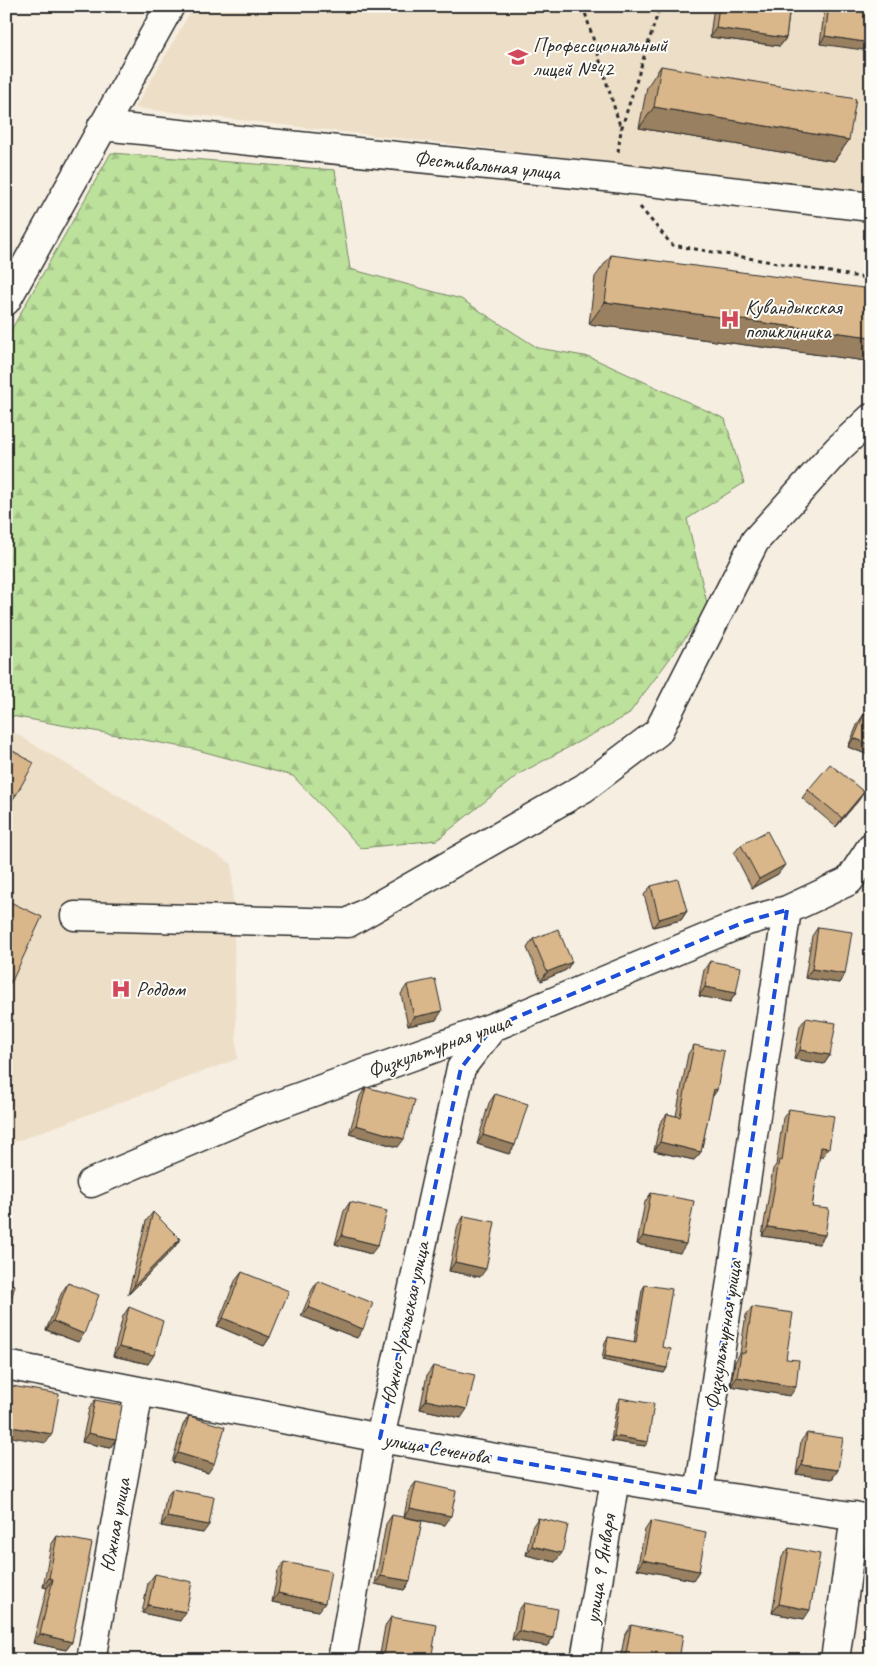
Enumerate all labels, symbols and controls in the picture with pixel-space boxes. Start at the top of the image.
place label: Профессиональный лицей №42 [533,32,669,82]
school or university icon: Профессиональный лицей №42 [507,46,529,68]
street label: Фестивальная улица [413,144,563,186]
place label: Кувандыкская поликлиника [745,294,843,344]
hospital icon: Кувандыкская поликлиника [719,308,741,330]
place label: Роддом [136,976,187,1002]
hospital icon: Роддом [110,978,132,1000]
street label: Физкультурная улица [364,1008,516,1085]
street label: Южно-Уральская улица [375,1237,435,1407]
street label: Физкультурная улица [698,1257,749,1411]
street label: улица Сеченова [380,1426,494,1470]
street label: Южная улица [94,1475,136,1574]
street label: улица 9 Января [578,1511,622,1627]

